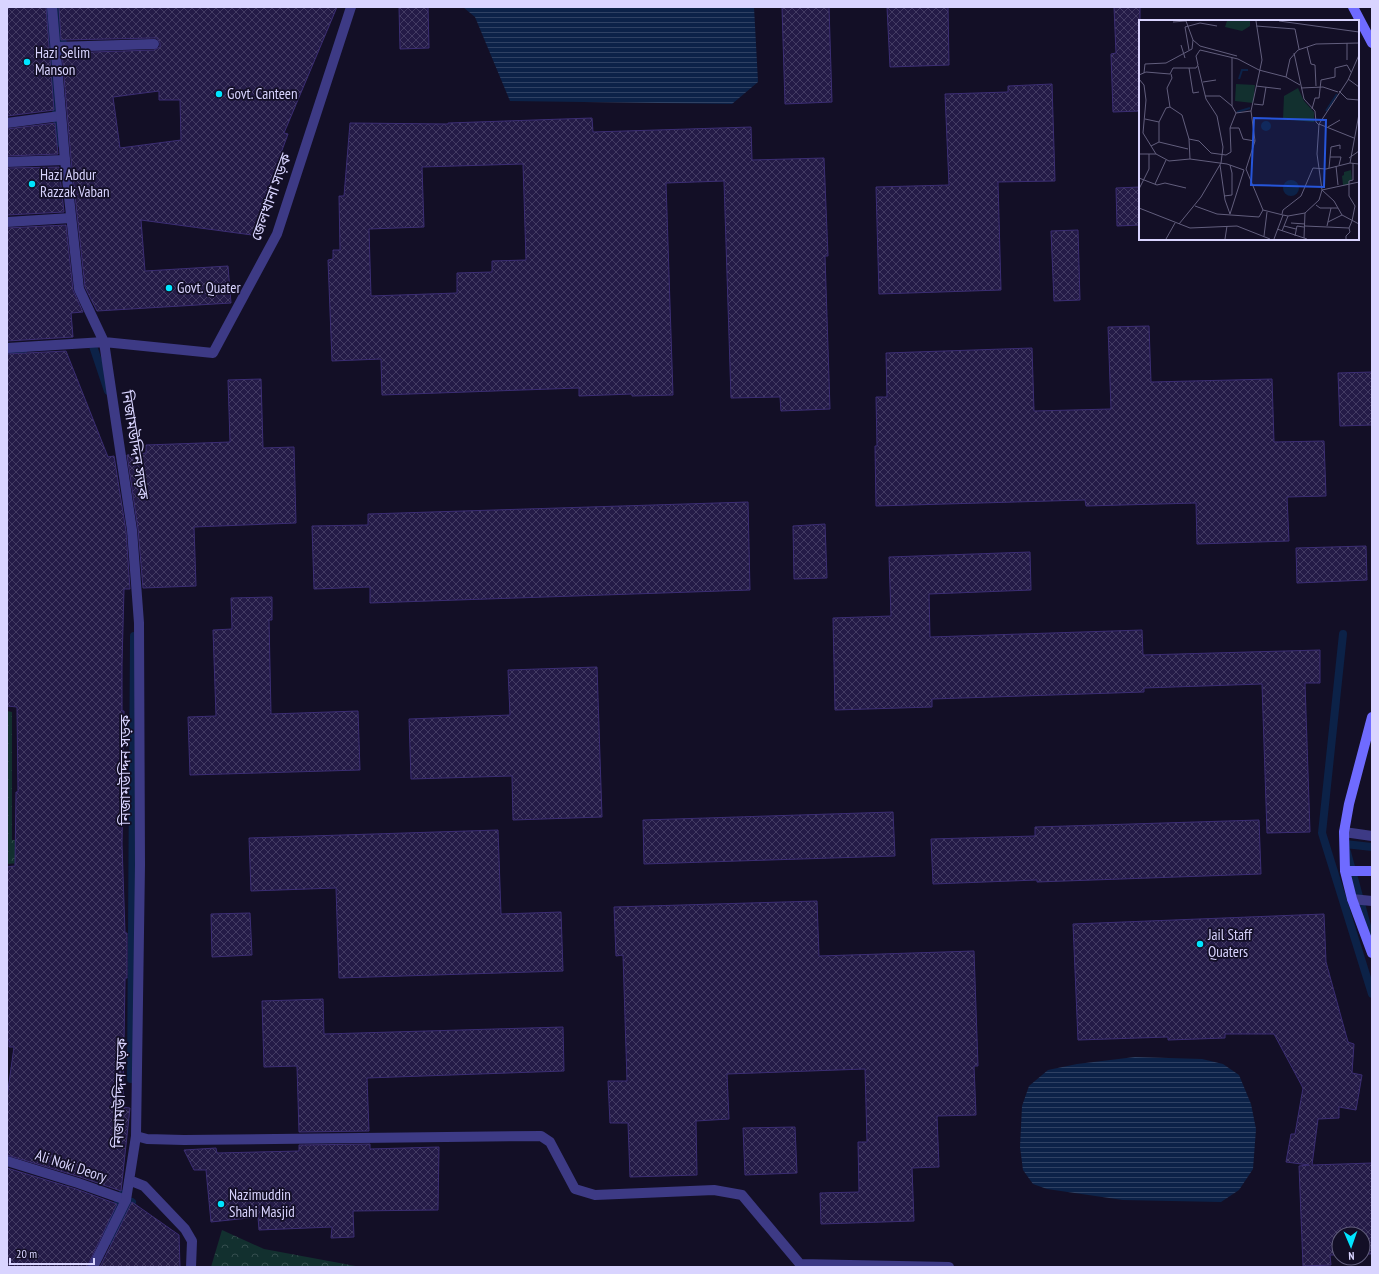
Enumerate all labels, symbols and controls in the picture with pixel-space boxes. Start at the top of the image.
inset map [1139,20,1359,240]
place label: Hazi Selim Manson [35,43,90,79]
marker: Hazi Selim Manson [22,57,32,67]
place label: Govt. Canteen [227,84,298,103]
marker: Govt. Canteen [214,89,224,99]
street label: জেলখানা সড়ক [246,150,295,243]
place label: Hazi Abdur Razzak Vaban [40,165,110,201]
marker: Hazi Abdur Razzak Vaban [27,179,37,189]
place label: Govt. Quater [177,278,241,297]
marker: Govt. Quater [164,283,174,293]
street label: নিজামউদ্দিন সড়ক [117,388,154,502]
street label: নিজামউদ্দিন সড়ক [115,714,134,826]
place label: Jail Staff Quaters [1207,925,1253,961]
marker: Jail Staff Quaters [1195,939,1205,949]
street label: নিজামউদ্দিন সড়ক [108,1037,131,1149]
street label: Ali Noki Deory [33,1145,110,1186]
place label: Nazimuddin Shahi Masjid [229,1185,295,1221]
marker: Nazimuddin Shahi Masjid [216,1199,226,1209]
north arrow [1331,1226,1371,1266]
scale bar [10,1240,94,1266]
text: 20 m [16,1246,37,1261]
text: N [1348,1249,1355,1263]

